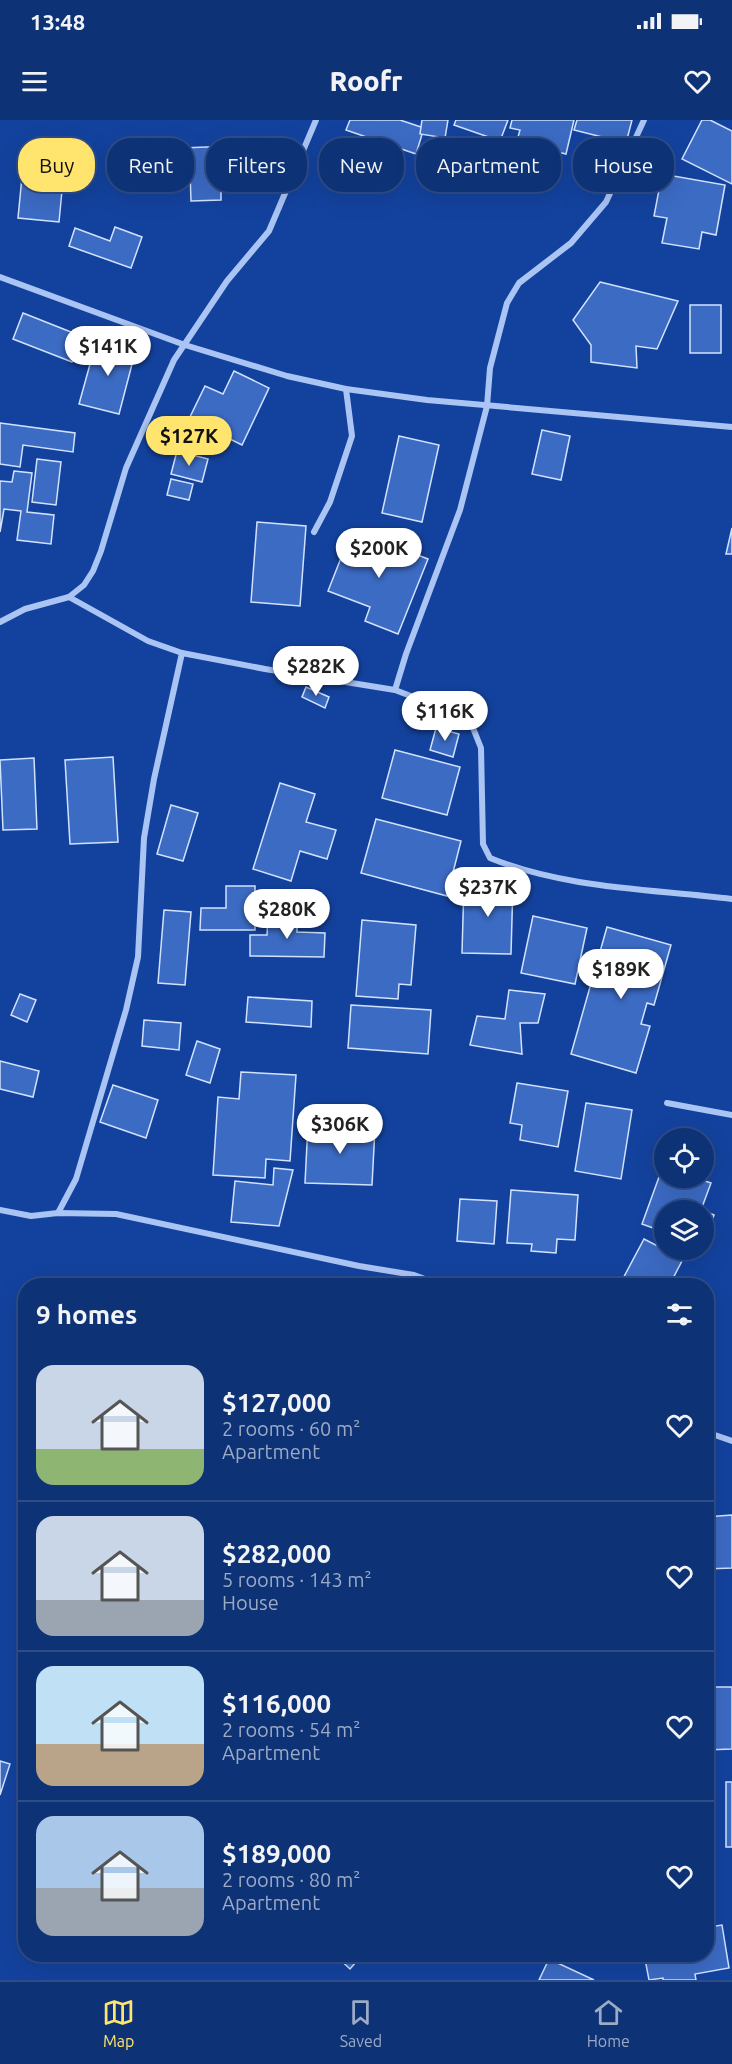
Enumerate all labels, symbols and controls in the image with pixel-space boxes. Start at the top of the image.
text: 13:48 [30,9,85,34]
icon: menu [18,65,51,98]
icon: heart [681,65,714,98]
text: Roofr [330,66,402,96]
chip: Buy [18,138,95,192]
chip: Rent [107,138,194,192]
chip: Filters [206,138,307,192]
chip: New [319,138,404,192]
chip: Apartment [416,138,561,192]
chip: House [573,138,674,192]
pin: $141K [66,326,150,377]
text: $141K [79,334,137,357]
pin: $127K [147,416,231,467]
text: $127K [160,424,218,447]
pin: $200K [337,528,421,579]
text: $200K [350,536,408,559]
pin: $282K [274,646,358,697]
text: $282K [287,654,345,677]
pin: $116K [403,691,487,742]
text: $116K [416,699,474,722]
pin: $237K [446,867,530,918]
text: $237K [459,875,517,898]
pin: $280K [245,889,329,940]
text: $280K [258,897,316,920]
pin: $189K [579,949,663,1000]
text: $189K [592,957,650,980]
pin: $306K [298,1104,382,1155]
text: $306K [311,1112,369,1135]
map controls [654,1128,714,1260]
button: locate [654,1128,714,1188]
button: layers [654,1200,714,1260]
icon: filters [663,1298,696,1331]
text: 9 homes [36,1300,137,1329]
text: $127,000 [222,1388,331,1417]
icon: home [84,1389,156,1461]
icon: heart [663,1409,696,1442]
text: 2 rooms · 60 m² [222,1417,360,1440]
text: Apartment [222,1440,320,1463]
text: $282,000 [222,1539,331,1568]
icon: home [84,1540,156,1612]
icon: heart [663,1560,696,1593]
text: 5 rooms · 143 m² [222,1568,372,1591]
text: House [222,1591,279,1614]
text: $116,000 [222,1689,331,1718]
icon: home [84,1690,156,1762]
icon: heart [663,1710,696,1743]
text: 2 rooms · 54 m² [222,1718,360,1741]
text: Apartment [222,1741,320,1764]
text: $189,000 [222,1839,331,1868]
icon: home [84,1840,156,1912]
icon: heart [663,1860,696,1893]
text: 2 rooms · 80 m² [222,1868,360,1891]
text: Apartment [222,1891,320,1914]
tab: Map [102,1996,135,2050]
tab: Saved [340,1996,382,2050]
tab: Home [587,1996,630,2050]

